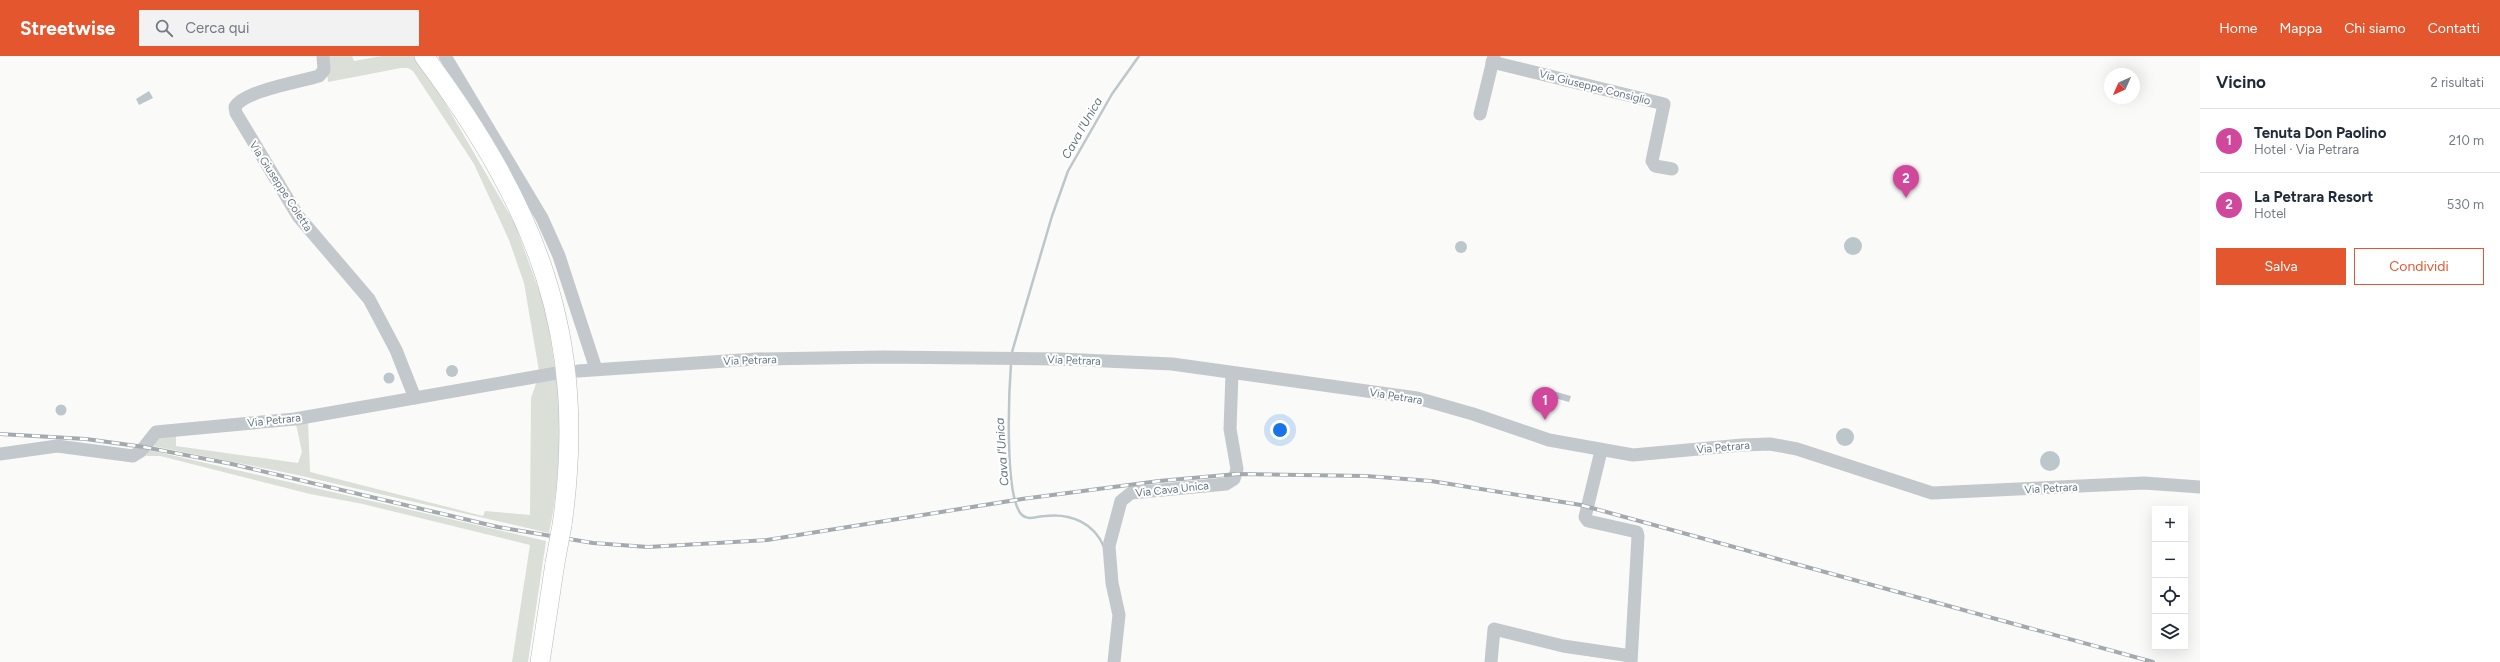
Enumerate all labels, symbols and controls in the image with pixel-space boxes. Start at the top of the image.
search box [139,10,419,46]
text: Streetwise [20,17,115,40]
icon: search [153,17,175,39]
text: Cerca qui [185,19,249,37]
text: Home [2219,20,2258,37]
text: Mappa [2280,20,2322,37]
text: Chi siamo [2344,20,2406,37]
text: Contatti [2428,20,2480,37]
street label: Via Giuseppe Consiglio [1538,67,1652,108]
north arrow [2104,68,2140,104]
text: Vicino [2216,72,2266,92]
text: 2 risultati [2430,75,2484,90]
water label: Cava l'Unica [1059,95,1105,161]
text: Tenuta Don Paolino [2254,124,2386,142]
text: 1 [2226,133,2232,148]
text: 210 m [2449,133,2484,148]
street label: Via Giuseppe Coletta [247,139,315,234]
text: Hotel · Via Petrara [2254,142,2359,157]
pin: 2 [1893,165,1919,198]
text: La Petrara Resort [2254,188,2373,206]
text: 2 [2225,197,2233,212]
text: 530 m [2447,197,2484,212]
text: Hotel [2254,206,2286,221]
button: Salva [2216,248,2346,285]
button: Condividi [2354,248,2484,285]
street label: Via Petrara [723,353,777,368]
street label: Via Petrara [1047,353,1101,368]
street label: Via Petrara [1368,386,1423,407]
pin: 1 [1532,387,1558,420]
street label: Via Petrara [247,411,301,430]
water label: Cava l'Unica [993,417,1011,487]
your location [1270,420,1290,440]
street label: Via Petrara [1696,439,1750,456]
street label: Via Cava Unica [1135,479,1209,500]
street label: Via Petrara [2024,481,2078,496]
map controls [2152,506,2188,650]
button: + [2152,506,2188,542]
button: − [2152,542,2188,578]
button: locate [2152,578,2188,614]
button: layers [2152,614,2188,650]

